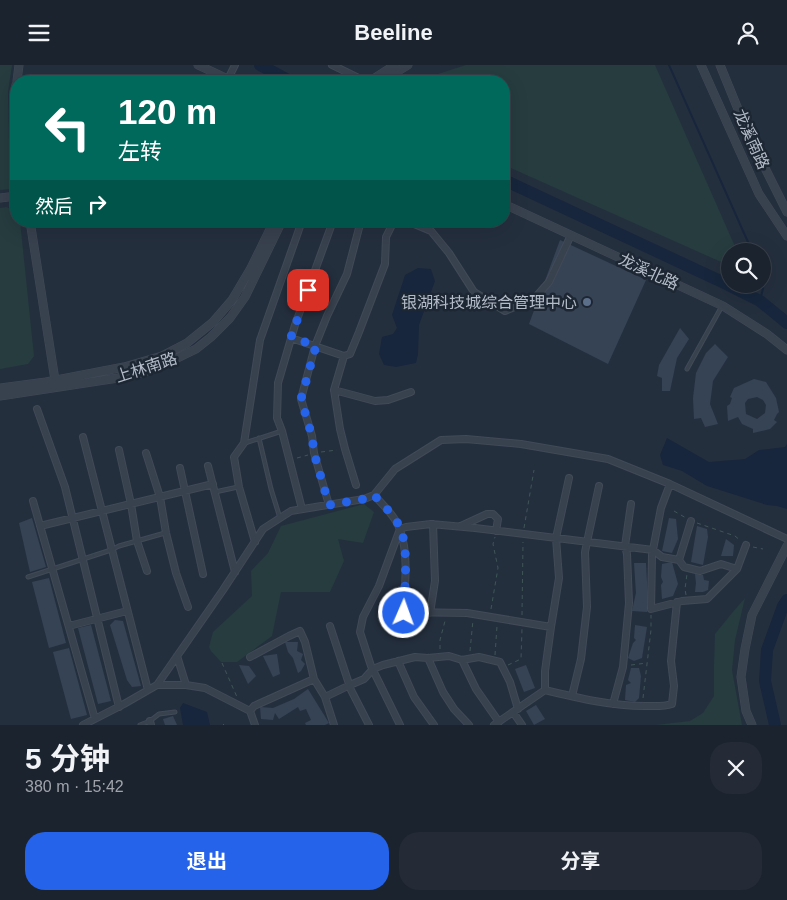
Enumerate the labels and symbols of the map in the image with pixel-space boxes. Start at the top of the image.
street label: 龙溪南路 [731,107,772,172]
street label: 龙溪北路 [616,250,681,293]
pin [287,269,329,311]
place label: 银湖科技城综合管理中心 [401,294,577,311]
marker: 银湖科技城综合管理中心 [581,296,593,308]
street label: 上林南路 [113,350,179,385]
position arrow [377,586,429,638]

